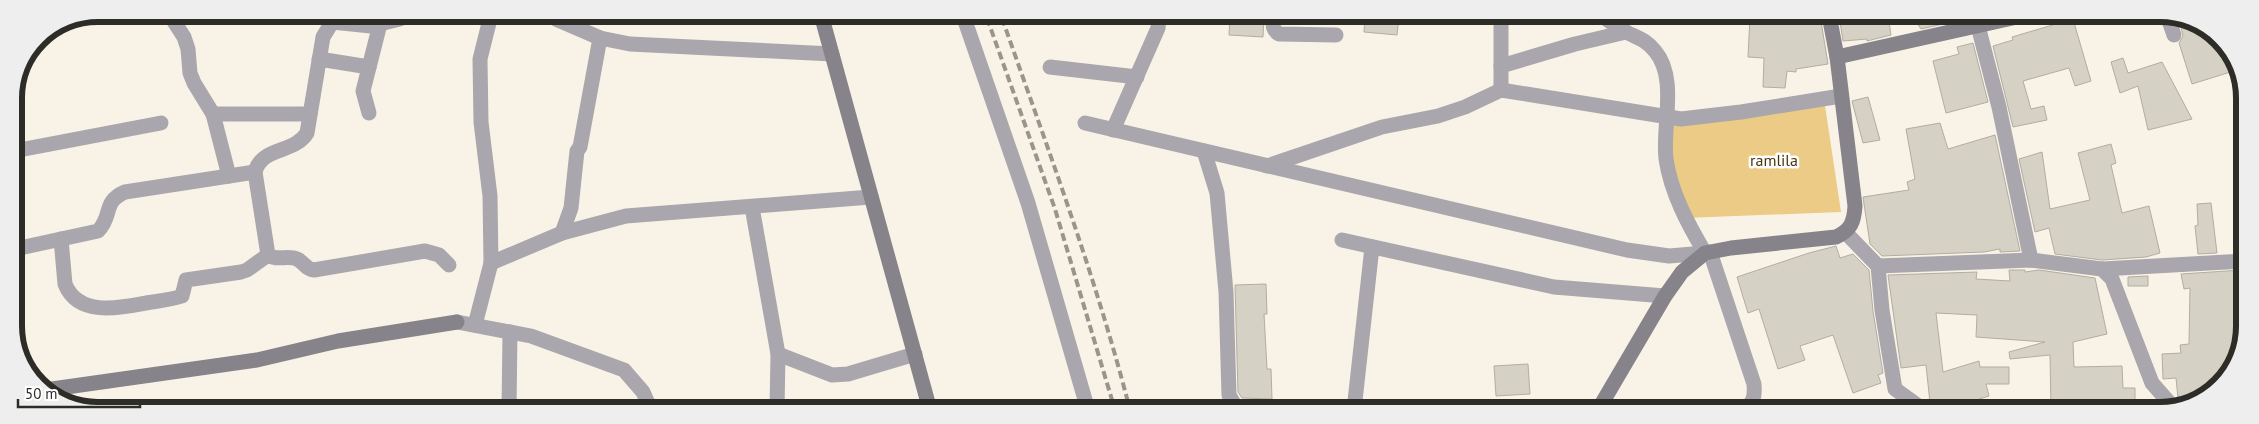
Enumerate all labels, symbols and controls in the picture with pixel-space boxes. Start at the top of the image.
park label: ramlila [1750,150,1798,170]
scale bar [18,376,140,408]
text: 50 m [25,384,58,403]

